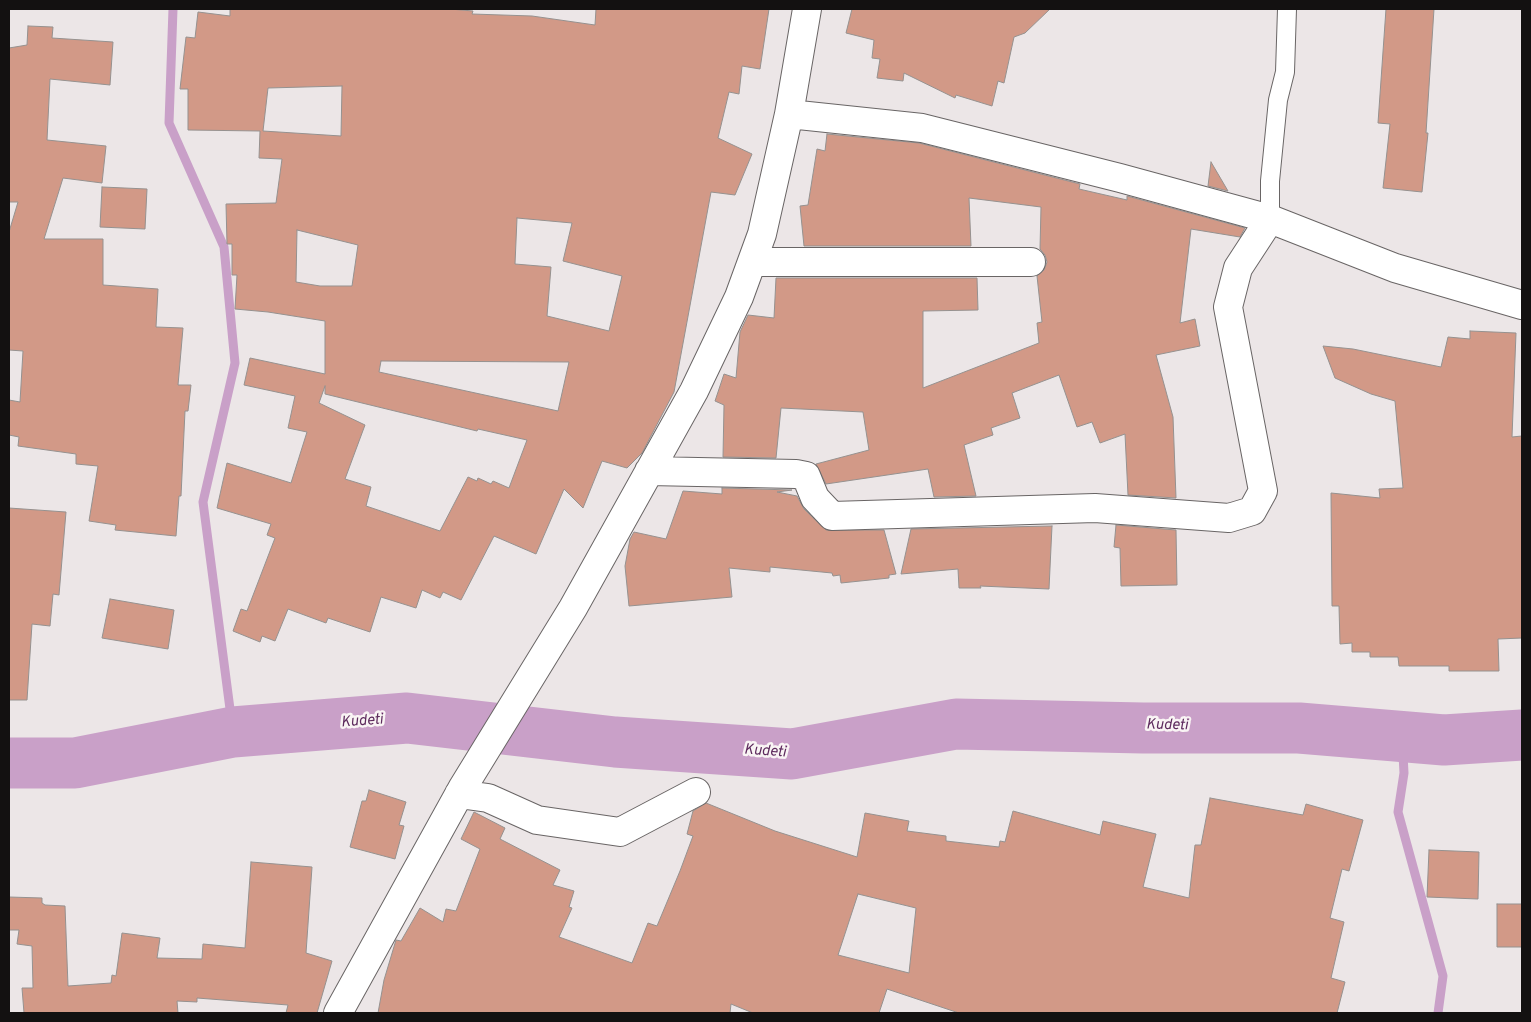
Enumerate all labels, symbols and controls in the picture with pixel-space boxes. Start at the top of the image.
water label: Kudeti [340,712,384,732]
water label: Kudeti [1146,717,1188,735]
water label: Kudeti [743,742,787,762]

